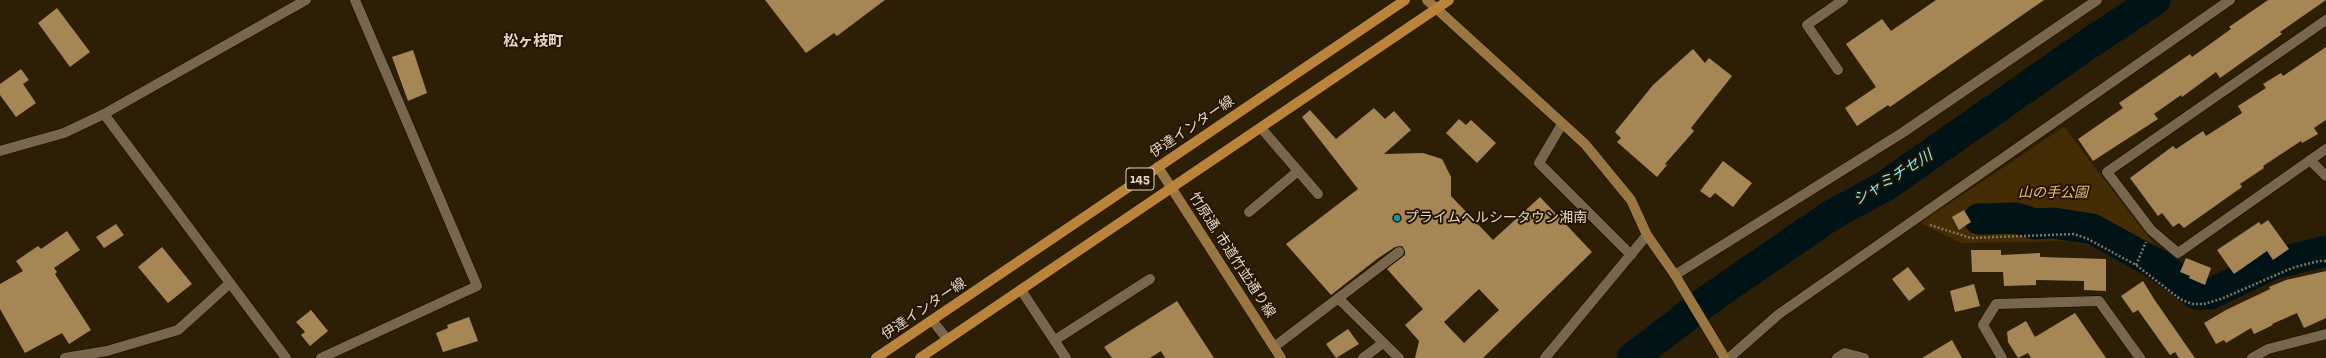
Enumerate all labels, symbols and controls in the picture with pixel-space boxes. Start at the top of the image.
district label: 松ヶ枝町 [503,33,563,51]
street label: 伊達インター線 [1147,93,1237,161]
water label: シャミチセ川 [1850,147,1936,209]
road number: 145 [1126,168,1154,190]
park label: 山の手公園 [2018,185,2088,201]
street label: 竹原通, 市道竹並通り線 [1185,189,1279,321]
place label: プライムヘルシータウン湘南 [1405,210,1587,226]
marker: プライムヘルシータウン湘南 [1392,213,1402,223]
street label: 伊達インター線 [879,275,969,343]

